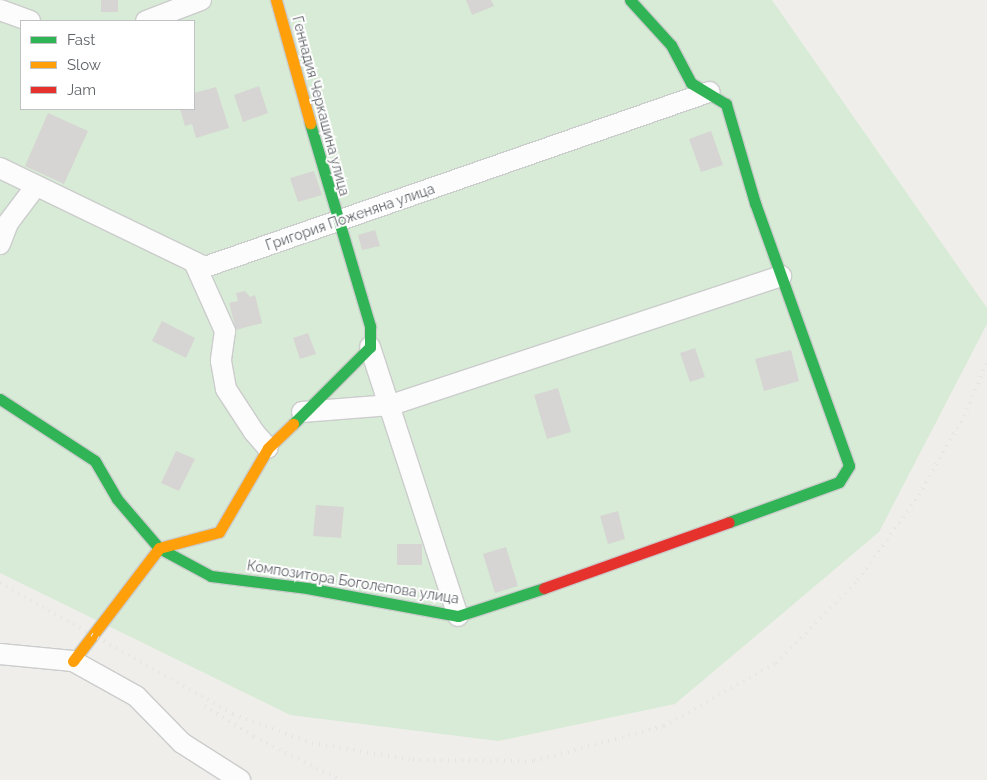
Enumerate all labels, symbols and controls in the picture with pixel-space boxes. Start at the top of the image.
street label: Геннадия Черкашина улица [289,14,353,198]
legend [20,20,195,110]
text: Fast [67,31,95,49]
text: Slow [67,56,101,74]
text: Jam [67,81,96,99]
street label: Григория Поженяна улица [263,180,437,254]
street label: Композитора Боголепова улица [246,557,460,607]

